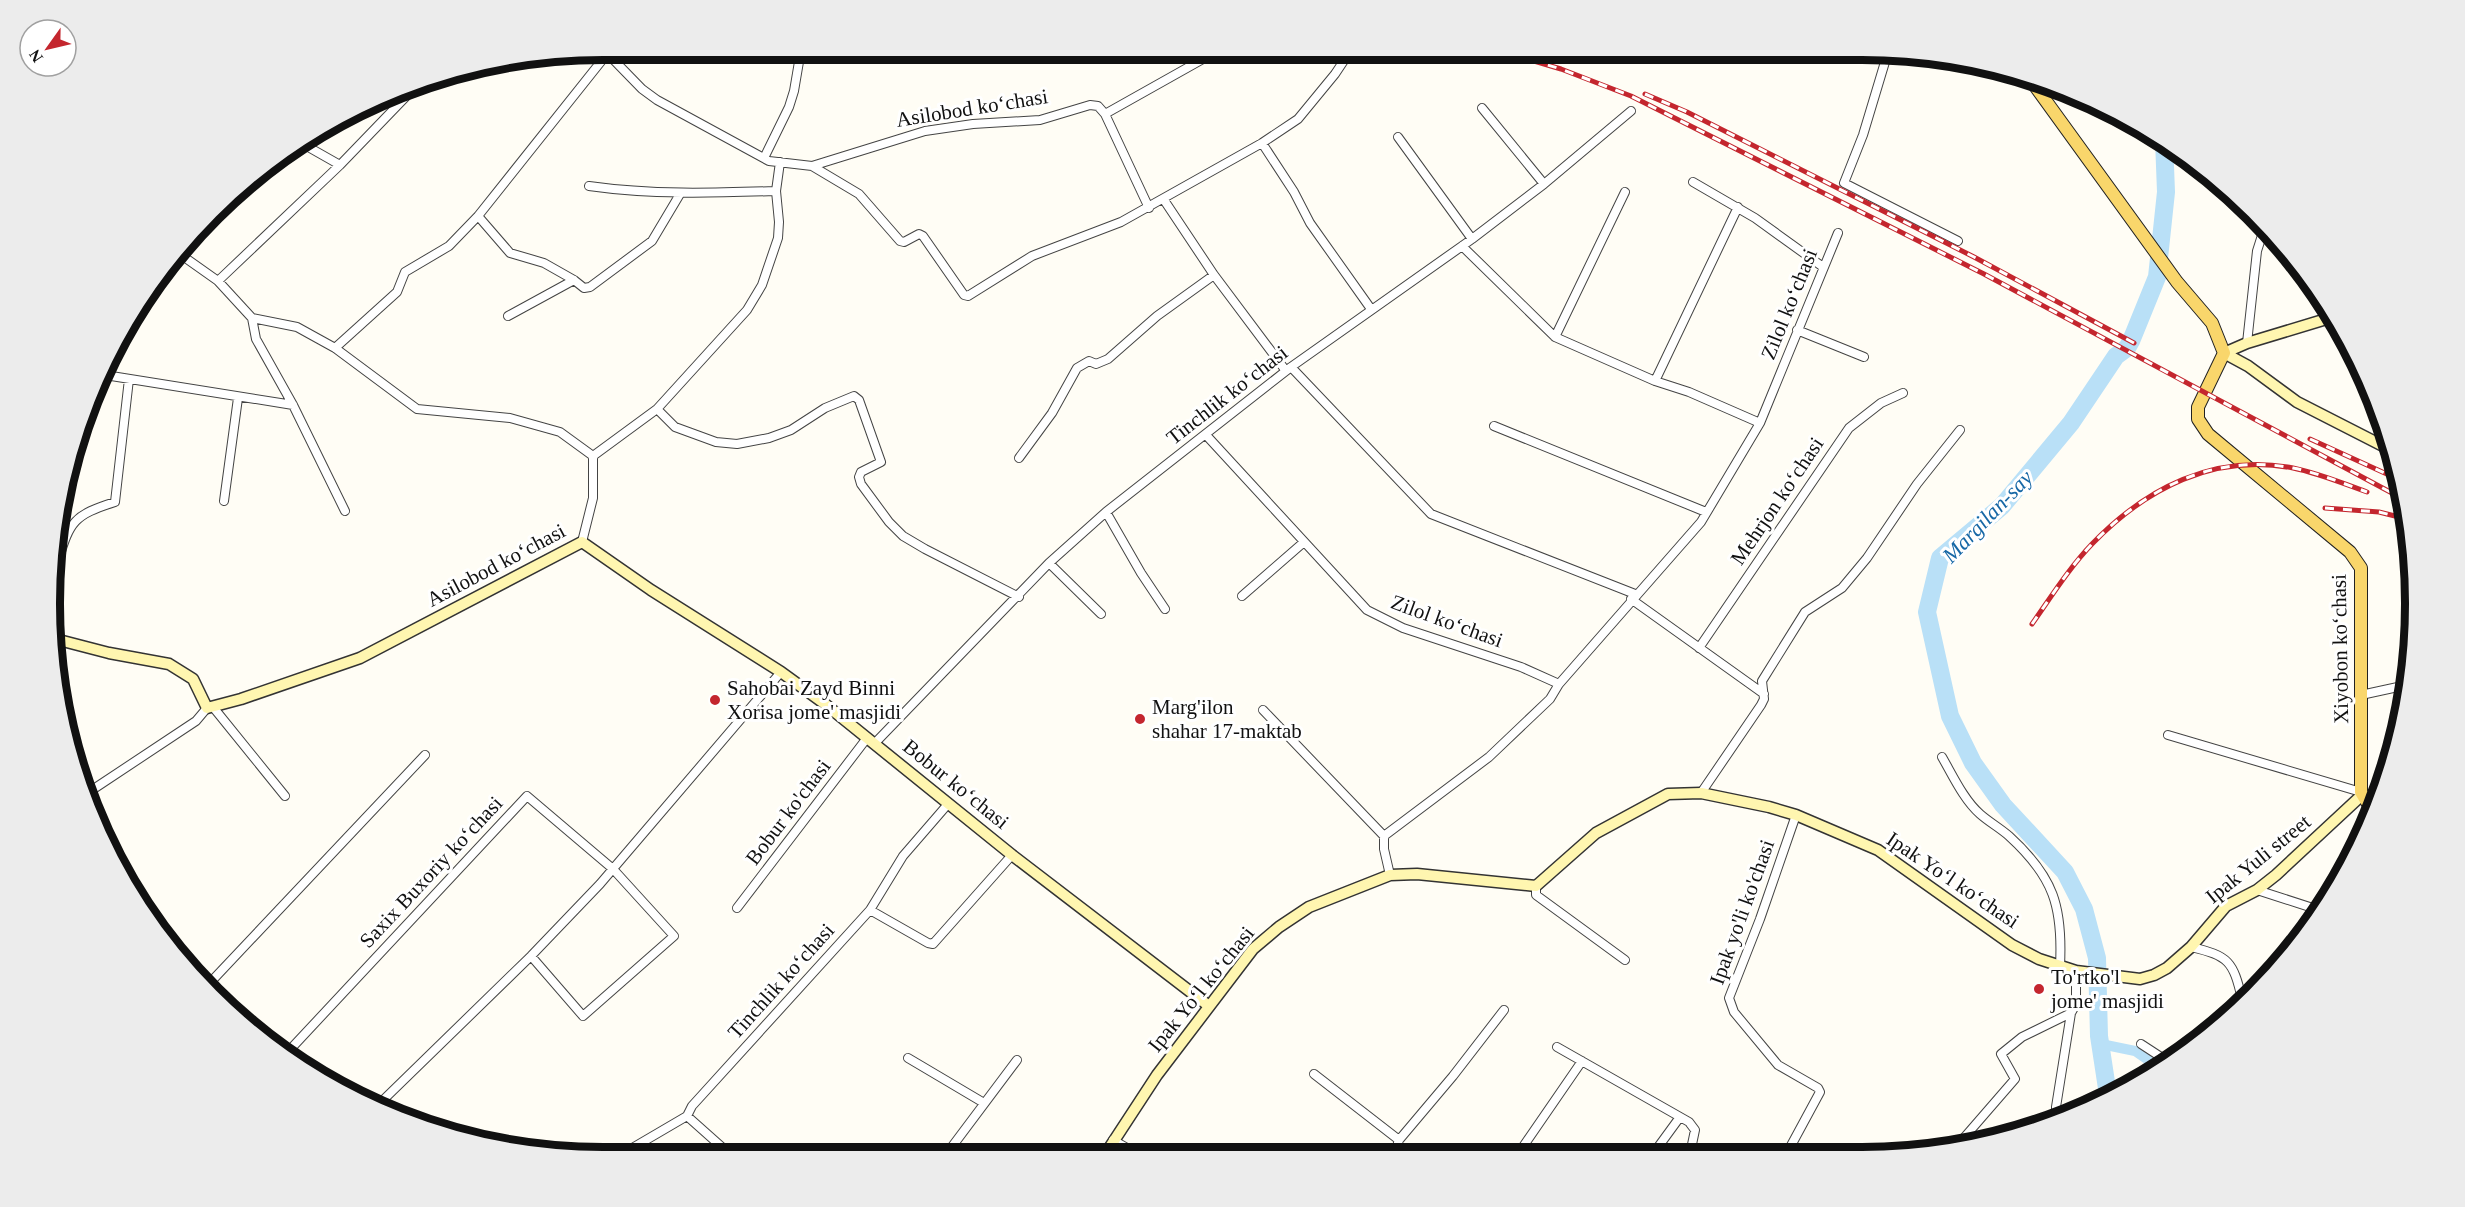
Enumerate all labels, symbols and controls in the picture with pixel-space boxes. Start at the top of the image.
north arrow [18,18,78,78]
text: N [25,46,46,66]
street label: Asilobod koʻchasi [894,84,1050,132]
street label: Zilol ko‘chasi [1756,245,1822,363]
street label: Tinchlik koʻchasi [1162,340,1292,450]
street label: Mehrjon koʻchasi [1725,433,1829,569]
water label: Margilan-say [1936,465,2038,569]
street label: Asilobod koʻchasi [423,518,569,612]
street label: Xiyobon koʻchasi [2327,574,2353,724]
street label: Zilol ko‘chasi [1388,590,1506,652]
place label: Sahobai Zayd Binni Xorisa jome' masjidi [727,676,901,724]
marker: Sahobai Zayd Binni Xorisa jome' masjidi [708,693,722,707]
place label: Marg'ilon shahar 17-maktab [1152,695,1302,743]
marker: Marg'ilon shahar 17-maktab [1133,712,1147,726]
street label: Bobur koʻchasi [898,734,1014,834]
street label: Bobur ko'chasi [741,754,836,869]
street label: Saxix Buxoriy ko‘chasi [355,791,508,953]
street label: Ipak Yuli street [2201,809,2315,908]
street label: Ipak Yoʻl koʻchasi [1882,827,2024,933]
street label: Ipak yo'li ko'chasi [1705,836,1779,988]
street label: Tinchlik koʻchasi [723,918,839,1044]
street label: Ipak Yoʻl koʻchasi [1143,921,1259,1057]
place label: To'rtko'l jome' masjidi [2050,965,2164,1013]
marker: To'rtko'l jome' masjidi [2032,982,2046,996]

